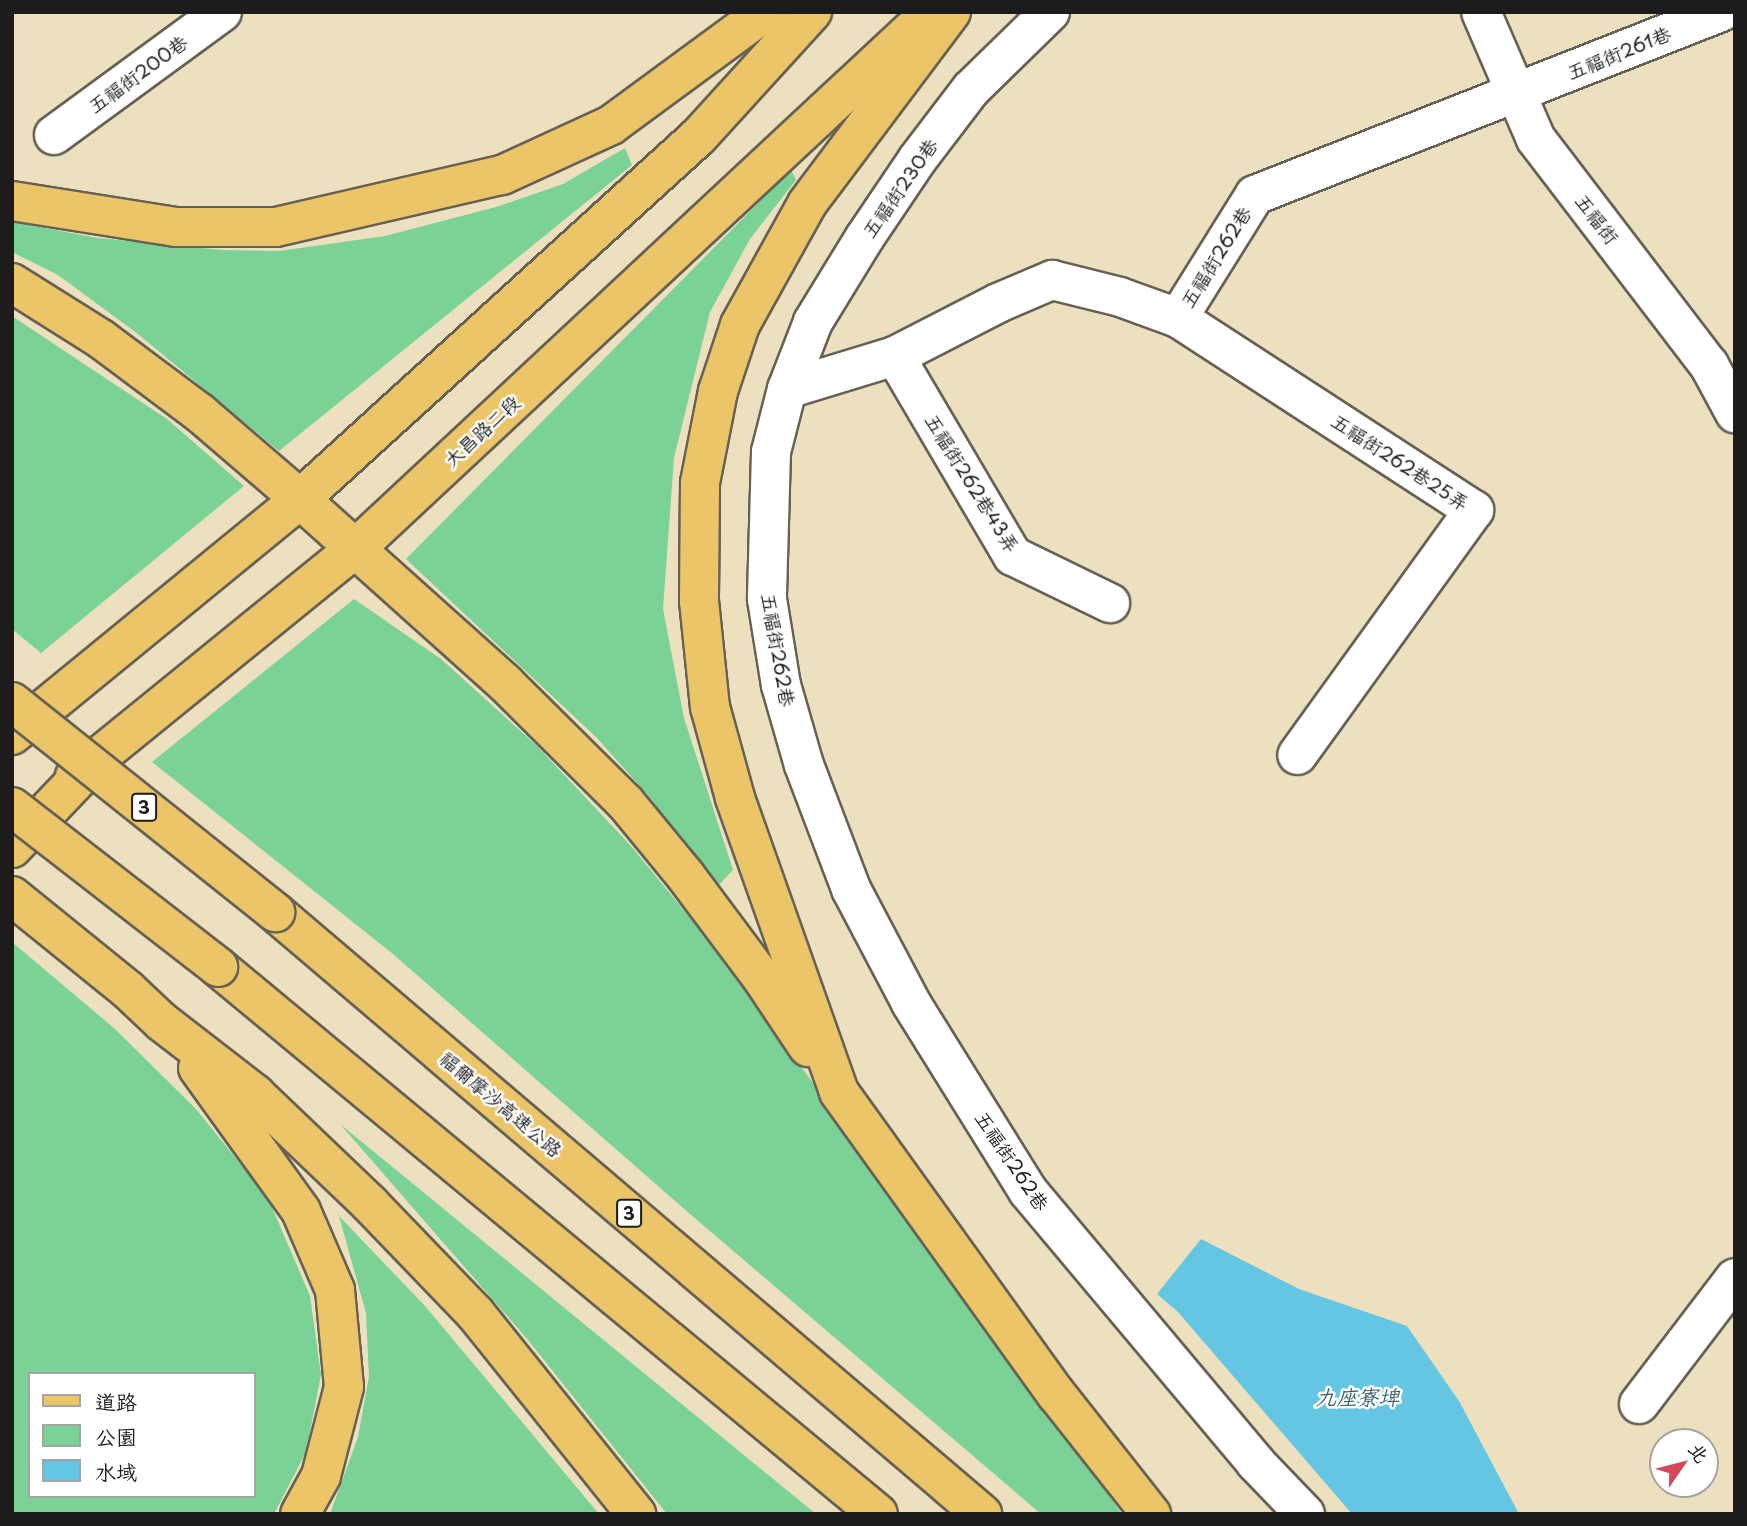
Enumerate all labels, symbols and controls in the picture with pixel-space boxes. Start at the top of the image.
street label: 五福街261巷 [1564,22,1674,84]
street label: 五福街200巷 [84,30,192,118]
street label: 五福街230巷 [858,134,942,242]
street label: 五福街 [1570,190,1624,248]
street label: 五福街262巷 [1176,202,1256,312]
street label: 大昌路二段 [439,390,525,472]
street label: 五福街262巷25弄 [1327,409,1473,515]
street label: 五福街262巷43弄 [920,410,1024,556]
street label: 五福街262巷 [757,591,799,709]
road number: 3 [130,792,158,822]
street label: 福爾摩沙高速公路 [435,1046,567,1162]
street label: 五福街262巷 [970,1107,1054,1215]
road number: 3 [615,1198,643,1228]
legend [28,1372,256,1498]
water label: 九座寮埤 [1315,1383,1399,1409]
text: 道路 [95,1385,137,1417]
text: 公園 [95,1420,137,1452]
north arrow [1649,1428,1719,1498]
text: 北 [1683,1436,1716,1468]
text: 水域 [95,1455,137,1487]

